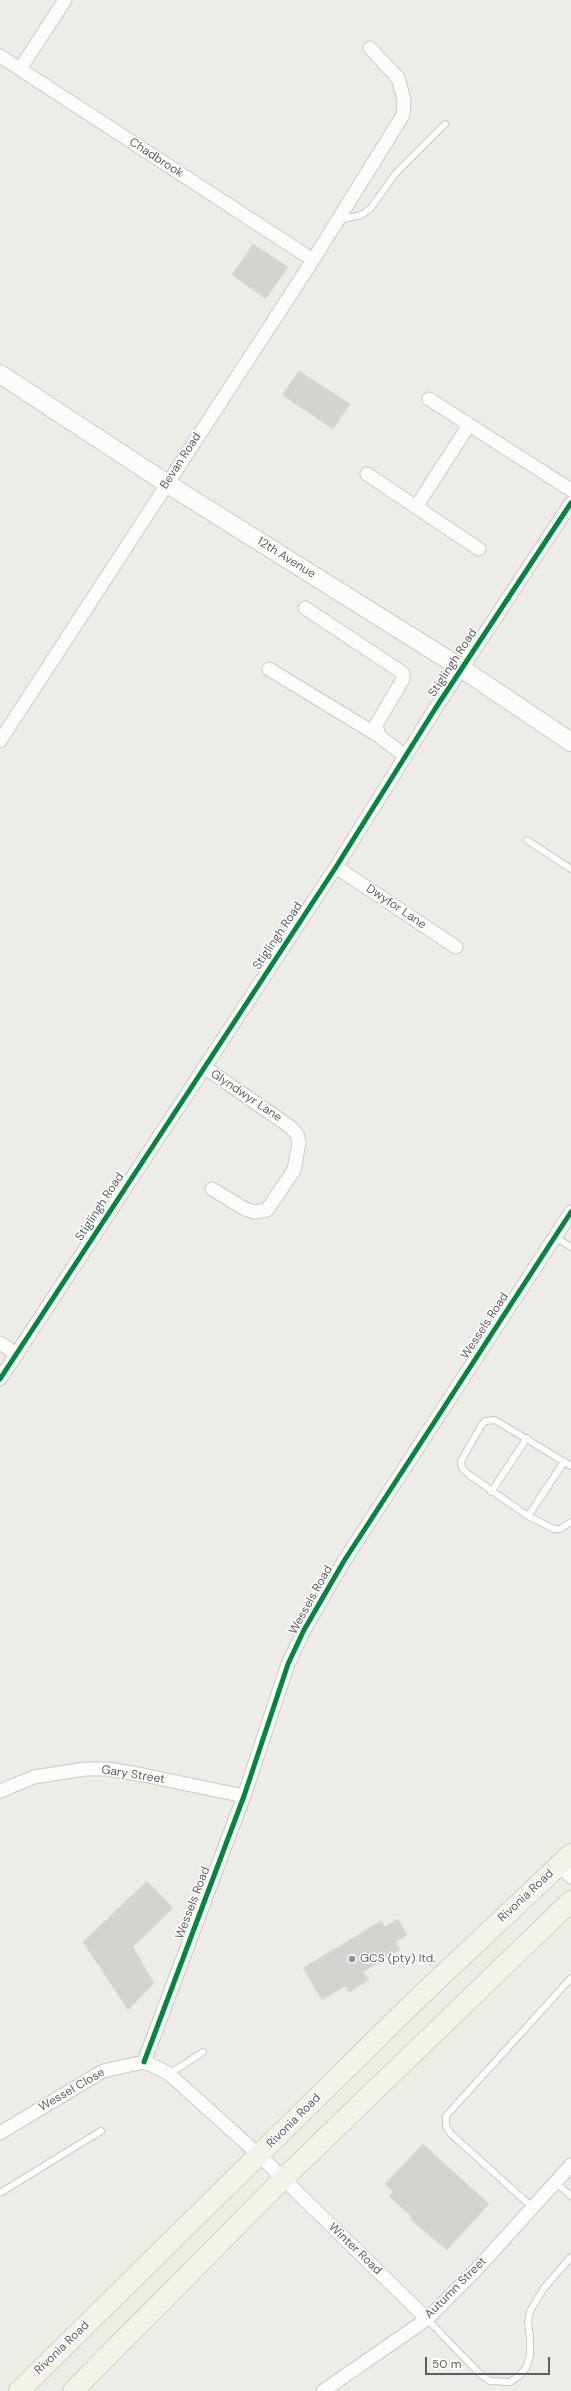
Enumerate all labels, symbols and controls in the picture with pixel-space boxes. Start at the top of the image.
street label: Chadbrook [126,135,186,181]
street label: Bevan Road [157,430,205,492]
street label: 12th Avenue [254,534,318,582]
street label: Stiglingh Road [426,626,480,700]
street label: Dwyfor Lane [363,882,429,932]
street label: Stiglingh Road [250,899,306,973]
street label: Glyndwyr Lane [208,1067,284,1125]
street label: Stiglingh Road [73,1170,127,1244]
street label: Wessels Road [458,1290,512,1362]
street label: Wessels Road [286,1563,336,1637]
street label: Gary Street [100,1763,166,1787]
street label: Wessels Road [173,1865,213,1941]
street label: Rivonia Road [495,1867,557,1925]
place label: GCS (pty) ltd. [360,1952,436,1966]
marker: GCS (pty) ltd. [347,1954,357,1964]
street label: Wessel Close [36,2065,108,2115]
street label: Rivonia Road [264,2091,324,2151]
street label: Winter Road [325,2220,385,2278]
street label: Autumn Street [422,2254,490,2322]
street label: Rivonia Road [32,2318,92,2378]
scale bar [427,2349,552,2375]
text: 50 m [432,2356,461,2372]

